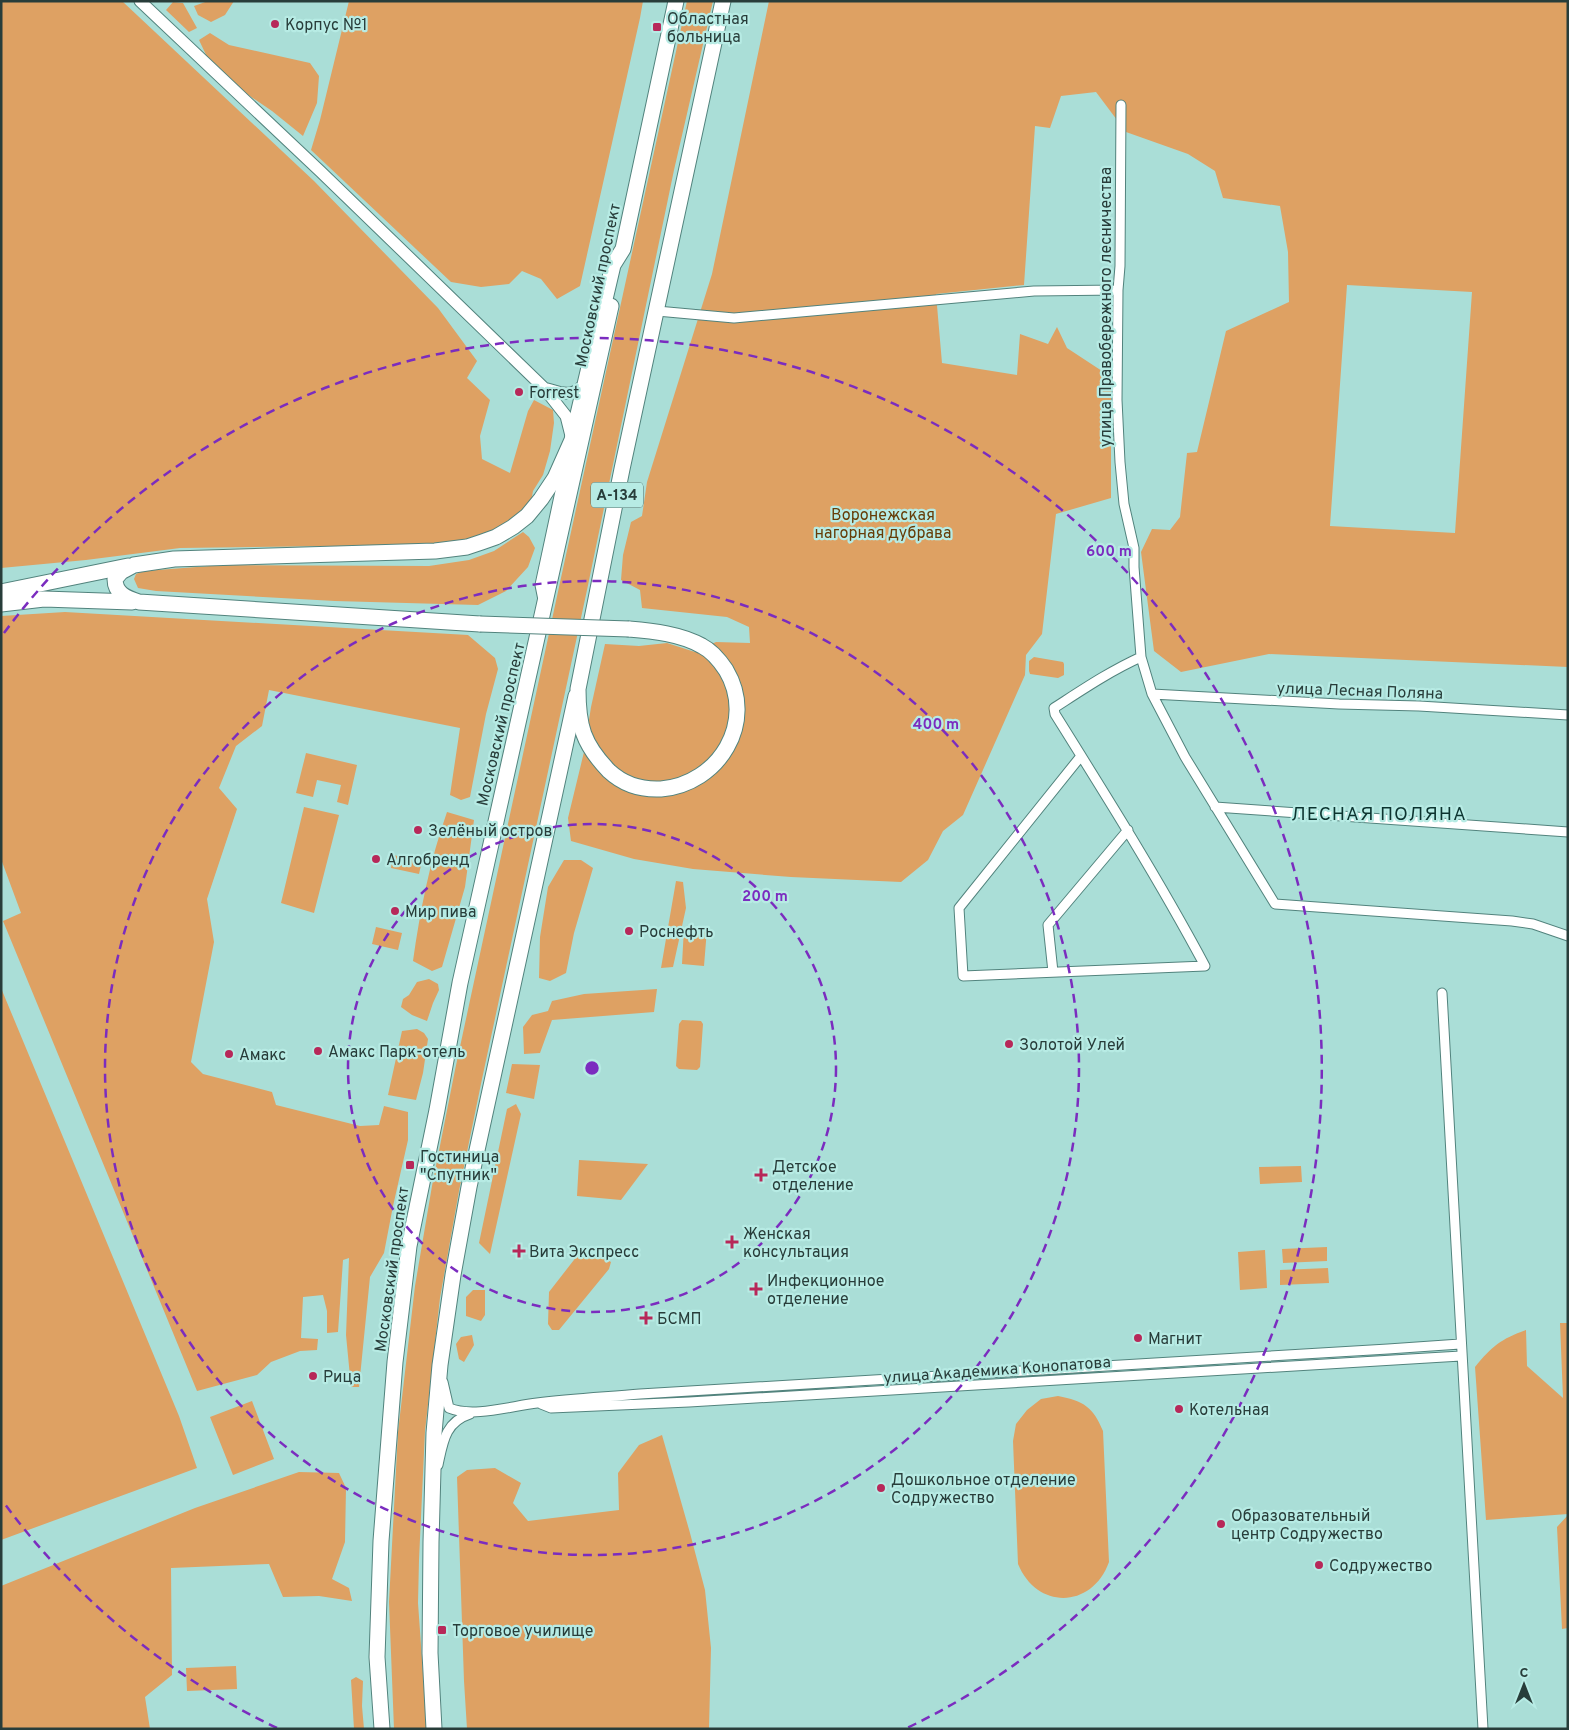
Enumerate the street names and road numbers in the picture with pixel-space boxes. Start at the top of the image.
street label: улица Правобережного лесничества [1097,167,1117,447]
street label: Московский проспект [572,202,626,369]
road number: А-134 [591,482,643,508]
street label: Московский проспект [473,641,530,808]
street label: улица Лесная Поляна [1276,679,1444,705]
street label: Московский проспект [371,1185,414,1353]
street label: улица Академика Конопатова [883,1353,1112,1389]

